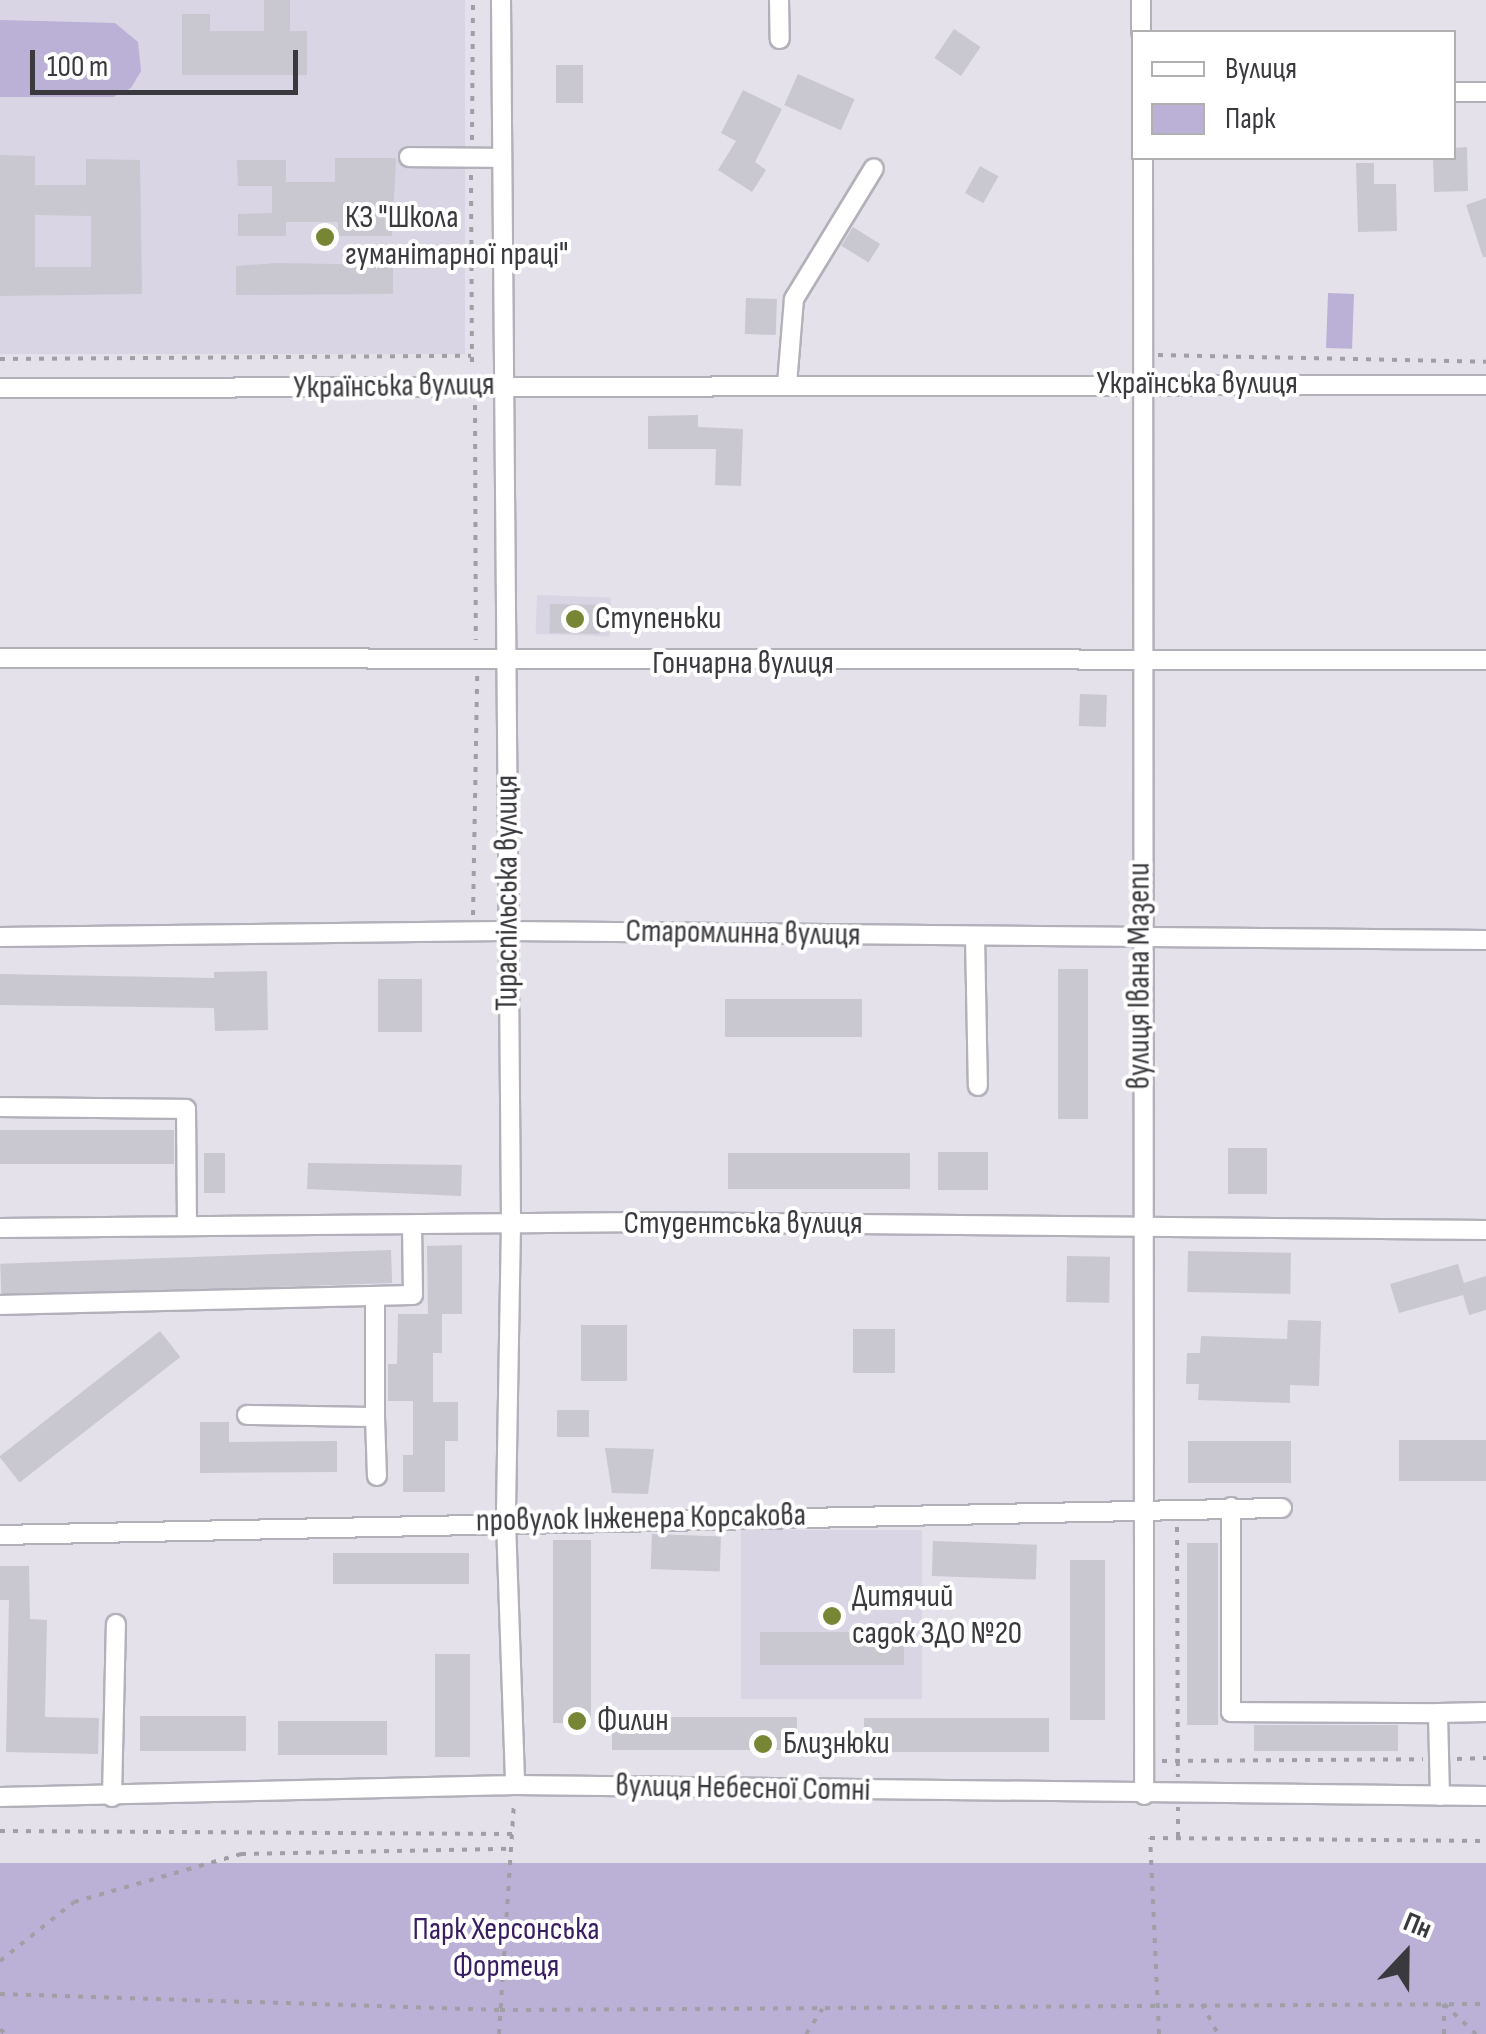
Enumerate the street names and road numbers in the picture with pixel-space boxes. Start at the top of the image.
street label: Українська вулиця [1096,365,1298,403]
street label: Українська вулиця [293,366,495,408]
street label: Гончарна вулиця [652,645,834,683]
street label: Тираспільська вулиця [489,775,527,1011]
street label: вулиця Івана Мазепи [1121,863,1159,1089]
street label: Старомлинна вулиця [625,913,861,955]
street label: Студентська вулиця [624,1205,862,1243]
street label: провулок Інженера Корсакова [476,1497,806,1541]
street label: вулиця Небесної Сотні [615,1768,871,1810]

